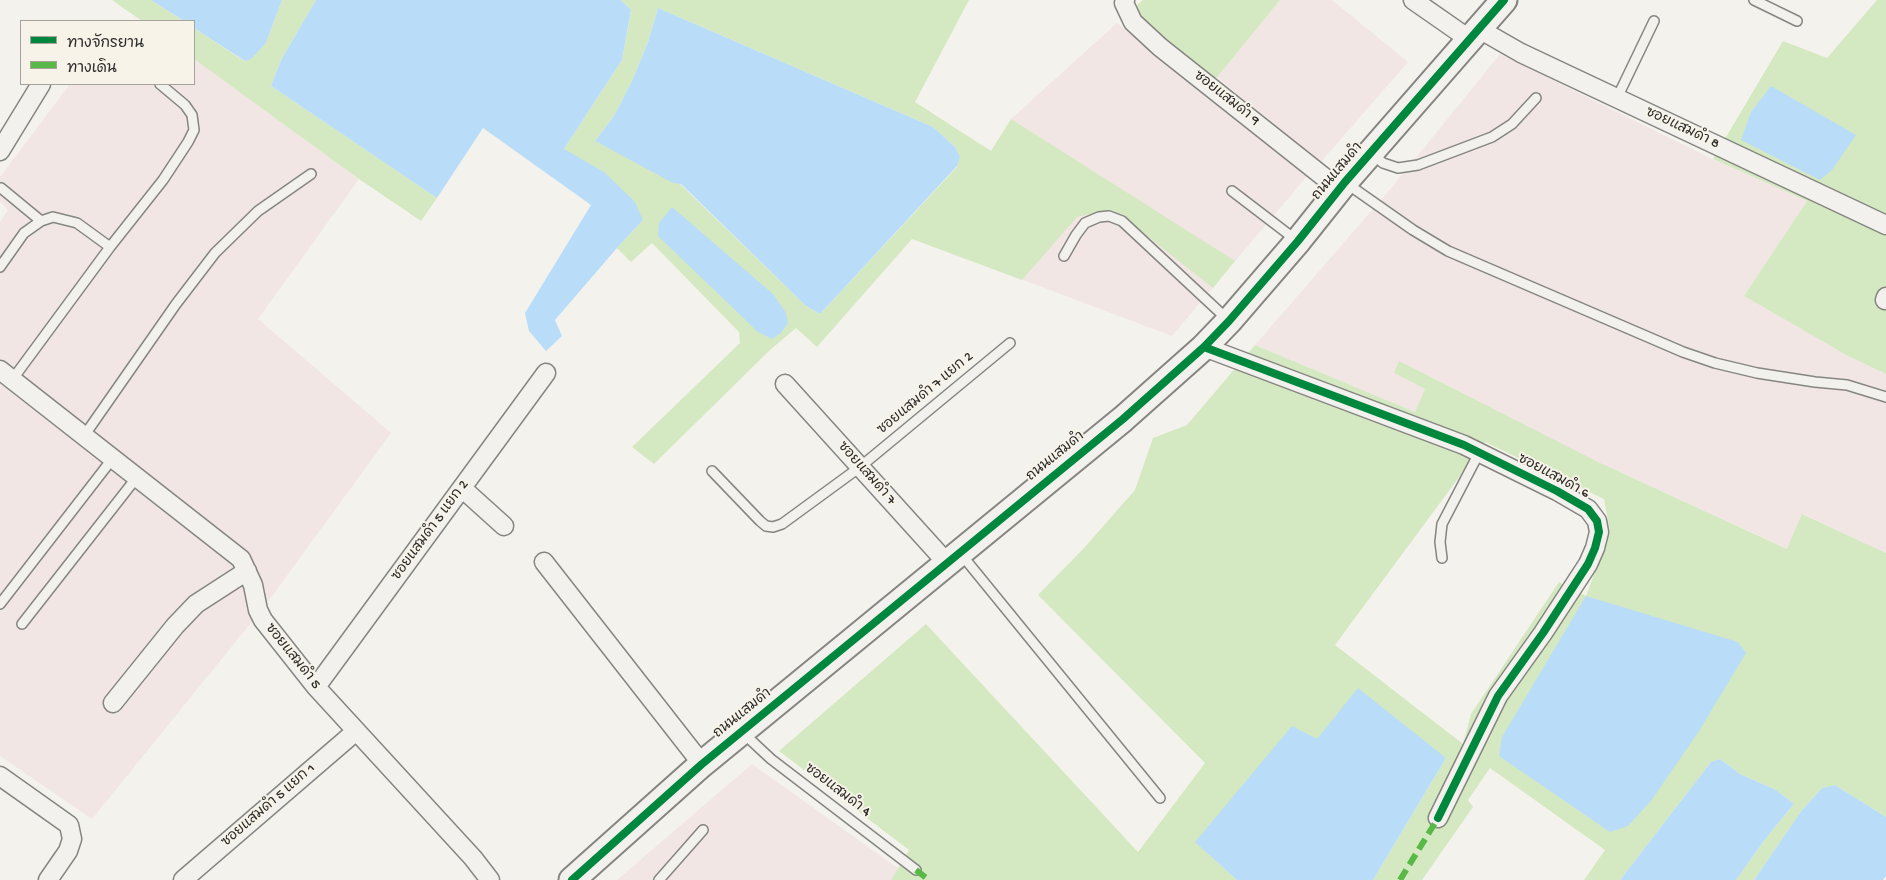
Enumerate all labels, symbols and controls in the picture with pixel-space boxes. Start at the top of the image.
legend [20,20,195,85]
text: ทางจักรยาน [67,35,144,53]
text: ทางเดิน [67,60,117,78]
street label: ซอยแสมดำ 9 [1190,68,1262,130]
street label: ซอยแสมดำ 8 [1642,105,1722,153]
street label: ถนนแสมดำ [1309,140,1367,204]
street label: ซอยแสมดำ 7 แยก 2 [875,349,977,439]
street label: ถนนแสมดำ [1024,429,1088,485]
street label: ซอยแสมดำ 7 [833,439,899,509]
street label: ซอยแสมดำ 6 [1514,451,1592,503]
street label: ซอยแสมดำ 5 แยก 2 [389,478,473,584]
street label: ซอยแสมดำ 5 [261,621,323,693]
street label: ถนนแสมดำ [711,686,775,742]
street label: ซอยแสมดำ 5 แยก 1 [219,761,319,851]
street label: ซอยแสมดำ 4 [801,761,873,821]

